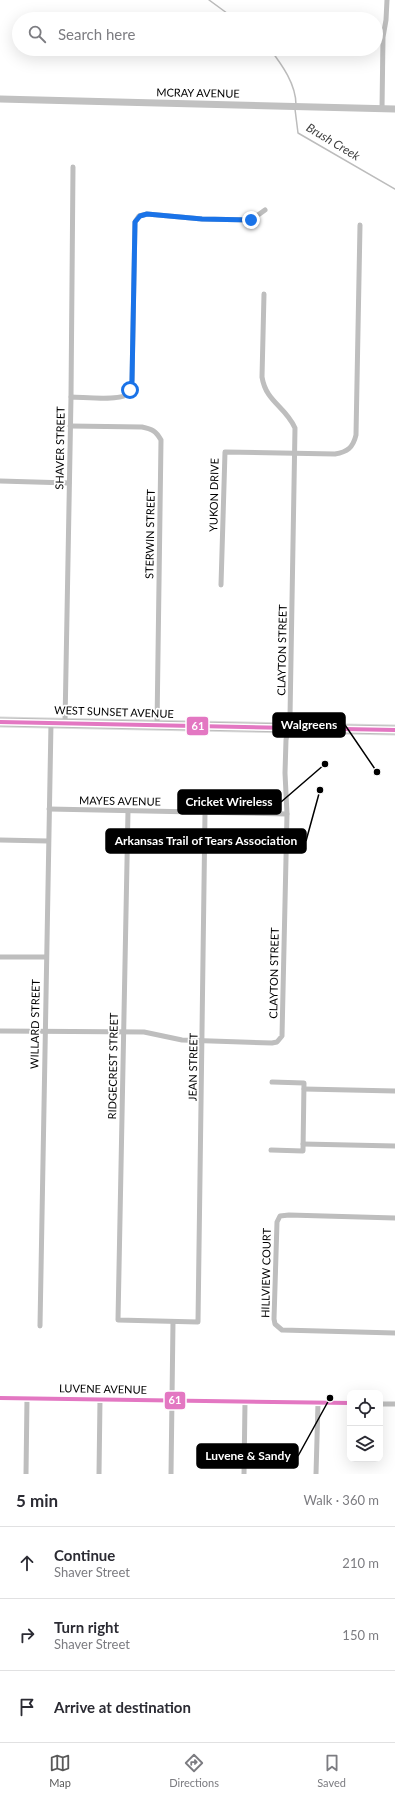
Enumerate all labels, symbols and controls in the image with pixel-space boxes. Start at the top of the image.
search box [12,12,383,56]
icon: search [26,23,48,45]
text: Search here [58,25,135,43]
street label: MCRAY AVENUE [156,85,240,100]
water label: Brush Creek [304,120,363,164]
route end [242,211,260,229]
route start [121,381,139,399]
street label: SHAVER STREET [52,406,67,490]
street label: YUKON DRIVE [206,458,221,532]
street label: STERWIN STREET [142,488,157,579]
street label: CLAYTON STREET [274,604,289,696]
street label: WEST SUNSET AVENUE [54,703,174,720]
callout: Walgreens [273,713,345,737]
line badge: 61 [186,716,209,736]
text: Walgreens [281,717,337,732]
text: 61 [192,719,204,732]
callout: Cricket Wireless [178,790,281,814]
street label: MAYES AVENUE [79,793,161,808]
text: Cricket Wireless [185,794,273,809]
callout: Arkansas Trail of Tears Association [106,829,306,853]
text: Arkansas Trail of Tears Association [114,833,298,848]
street label: CLAYTON STREET [266,927,281,1019]
street label: WILLARD STREET [27,978,42,1069]
street label: RIDGECREST STREET [105,1012,120,1119]
street label: JEAN STREET [185,1032,200,1101]
street label: HILLVIEW COURT [258,1227,273,1318]
street label: LUVENE AVENUE [59,1381,147,1396]
map controls [347,1390,383,1462]
button: locate [347,1390,383,1426]
line badge: 61 [164,1391,186,1410]
text: 61 [169,1393,181,1406]
button: layers [347,1426,383,1462]
callout: Luvene & Sandy [197,1444,298,1468]
text: Luvene & Sandy [205,1448,291,1463]
text: 5 min [16,1490,58,1511]
text: Walk · 360 m [303,1492,379,1508]
text: Continue [54,1546,115,1564]
icon: ahead [16,1552,38,1574]
text: 210 m [342,1555,379,1571]
text: Shaver Street [54,1564,130,1580]
text: Turn right [54,1618,119,1636]
icon: right [16,1624,38,1646]
text: 150 m [342,1627,379,1643]
text: Shaver Street [54,1636,130,1652]
icon: arrive [16,1696,38,1718]
text: Arrive at destination [54,1698,191,1716]
tab: Map [49,1752,71,1789]
tab: Directions [169,1752,219,1789]
tab: Saved [317,1752,346,1789]

